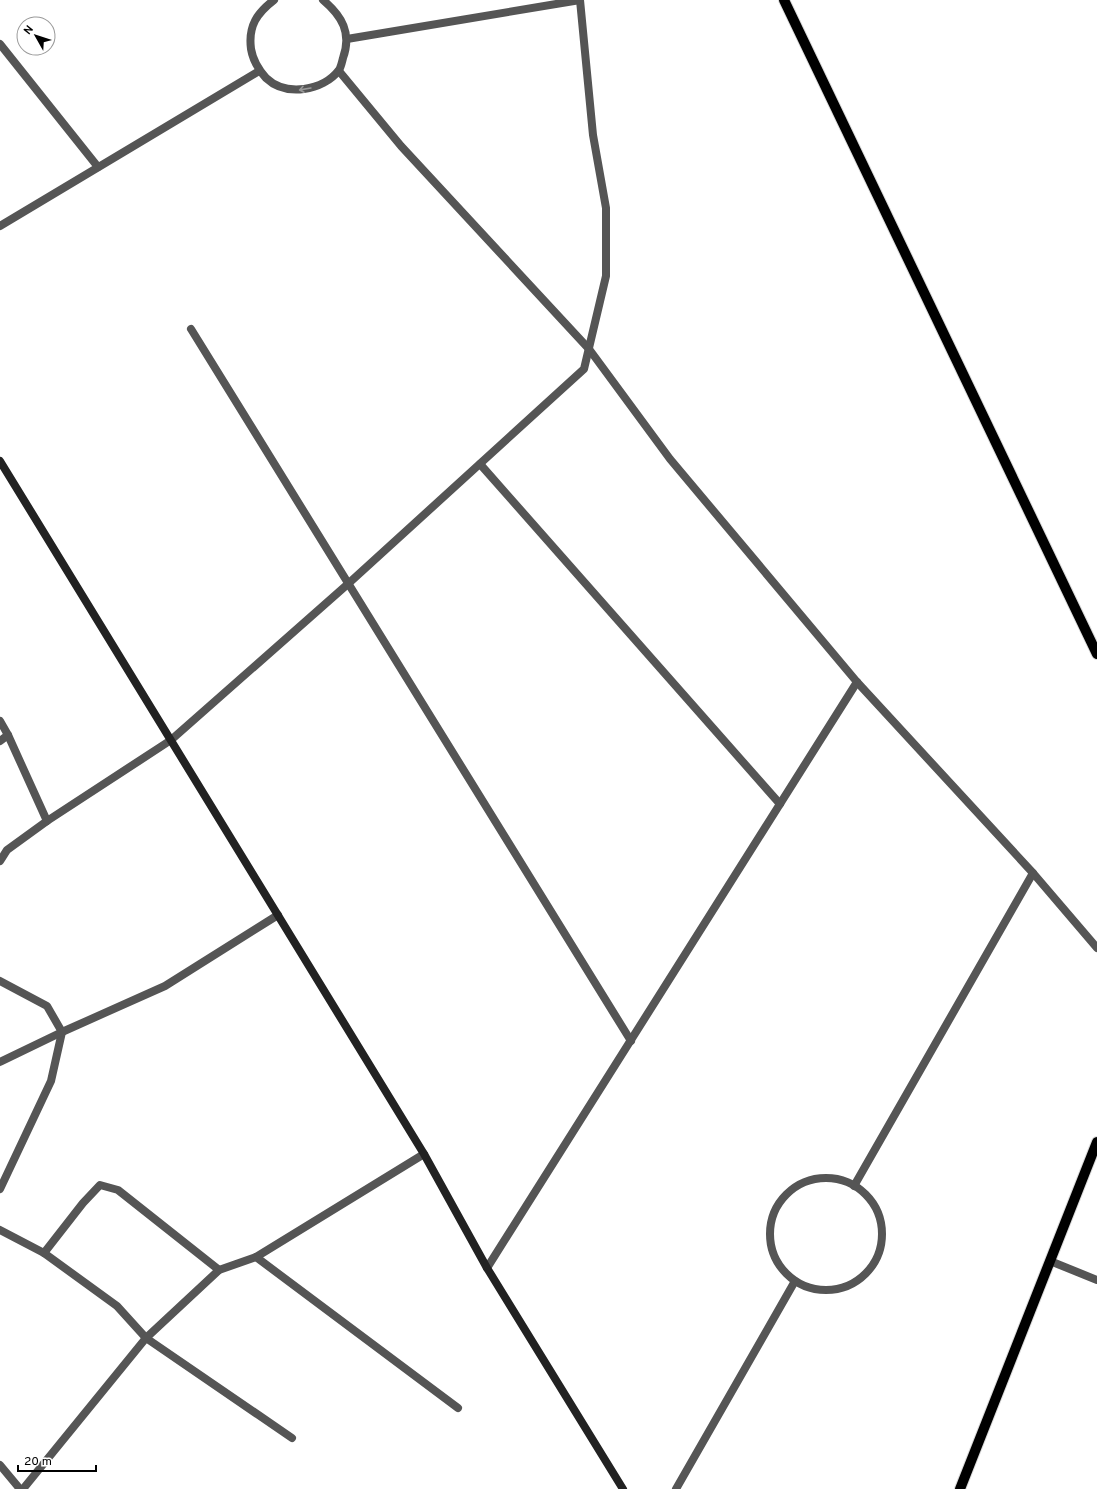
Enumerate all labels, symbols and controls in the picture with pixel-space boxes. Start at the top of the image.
north arrow [16,16,56,56]
text: N [21,23,37,38]
one-way arrow [299,85,312,93]
scale bar [18,1447,96,1473]
text: 20 m [24,1454,52,1470]

